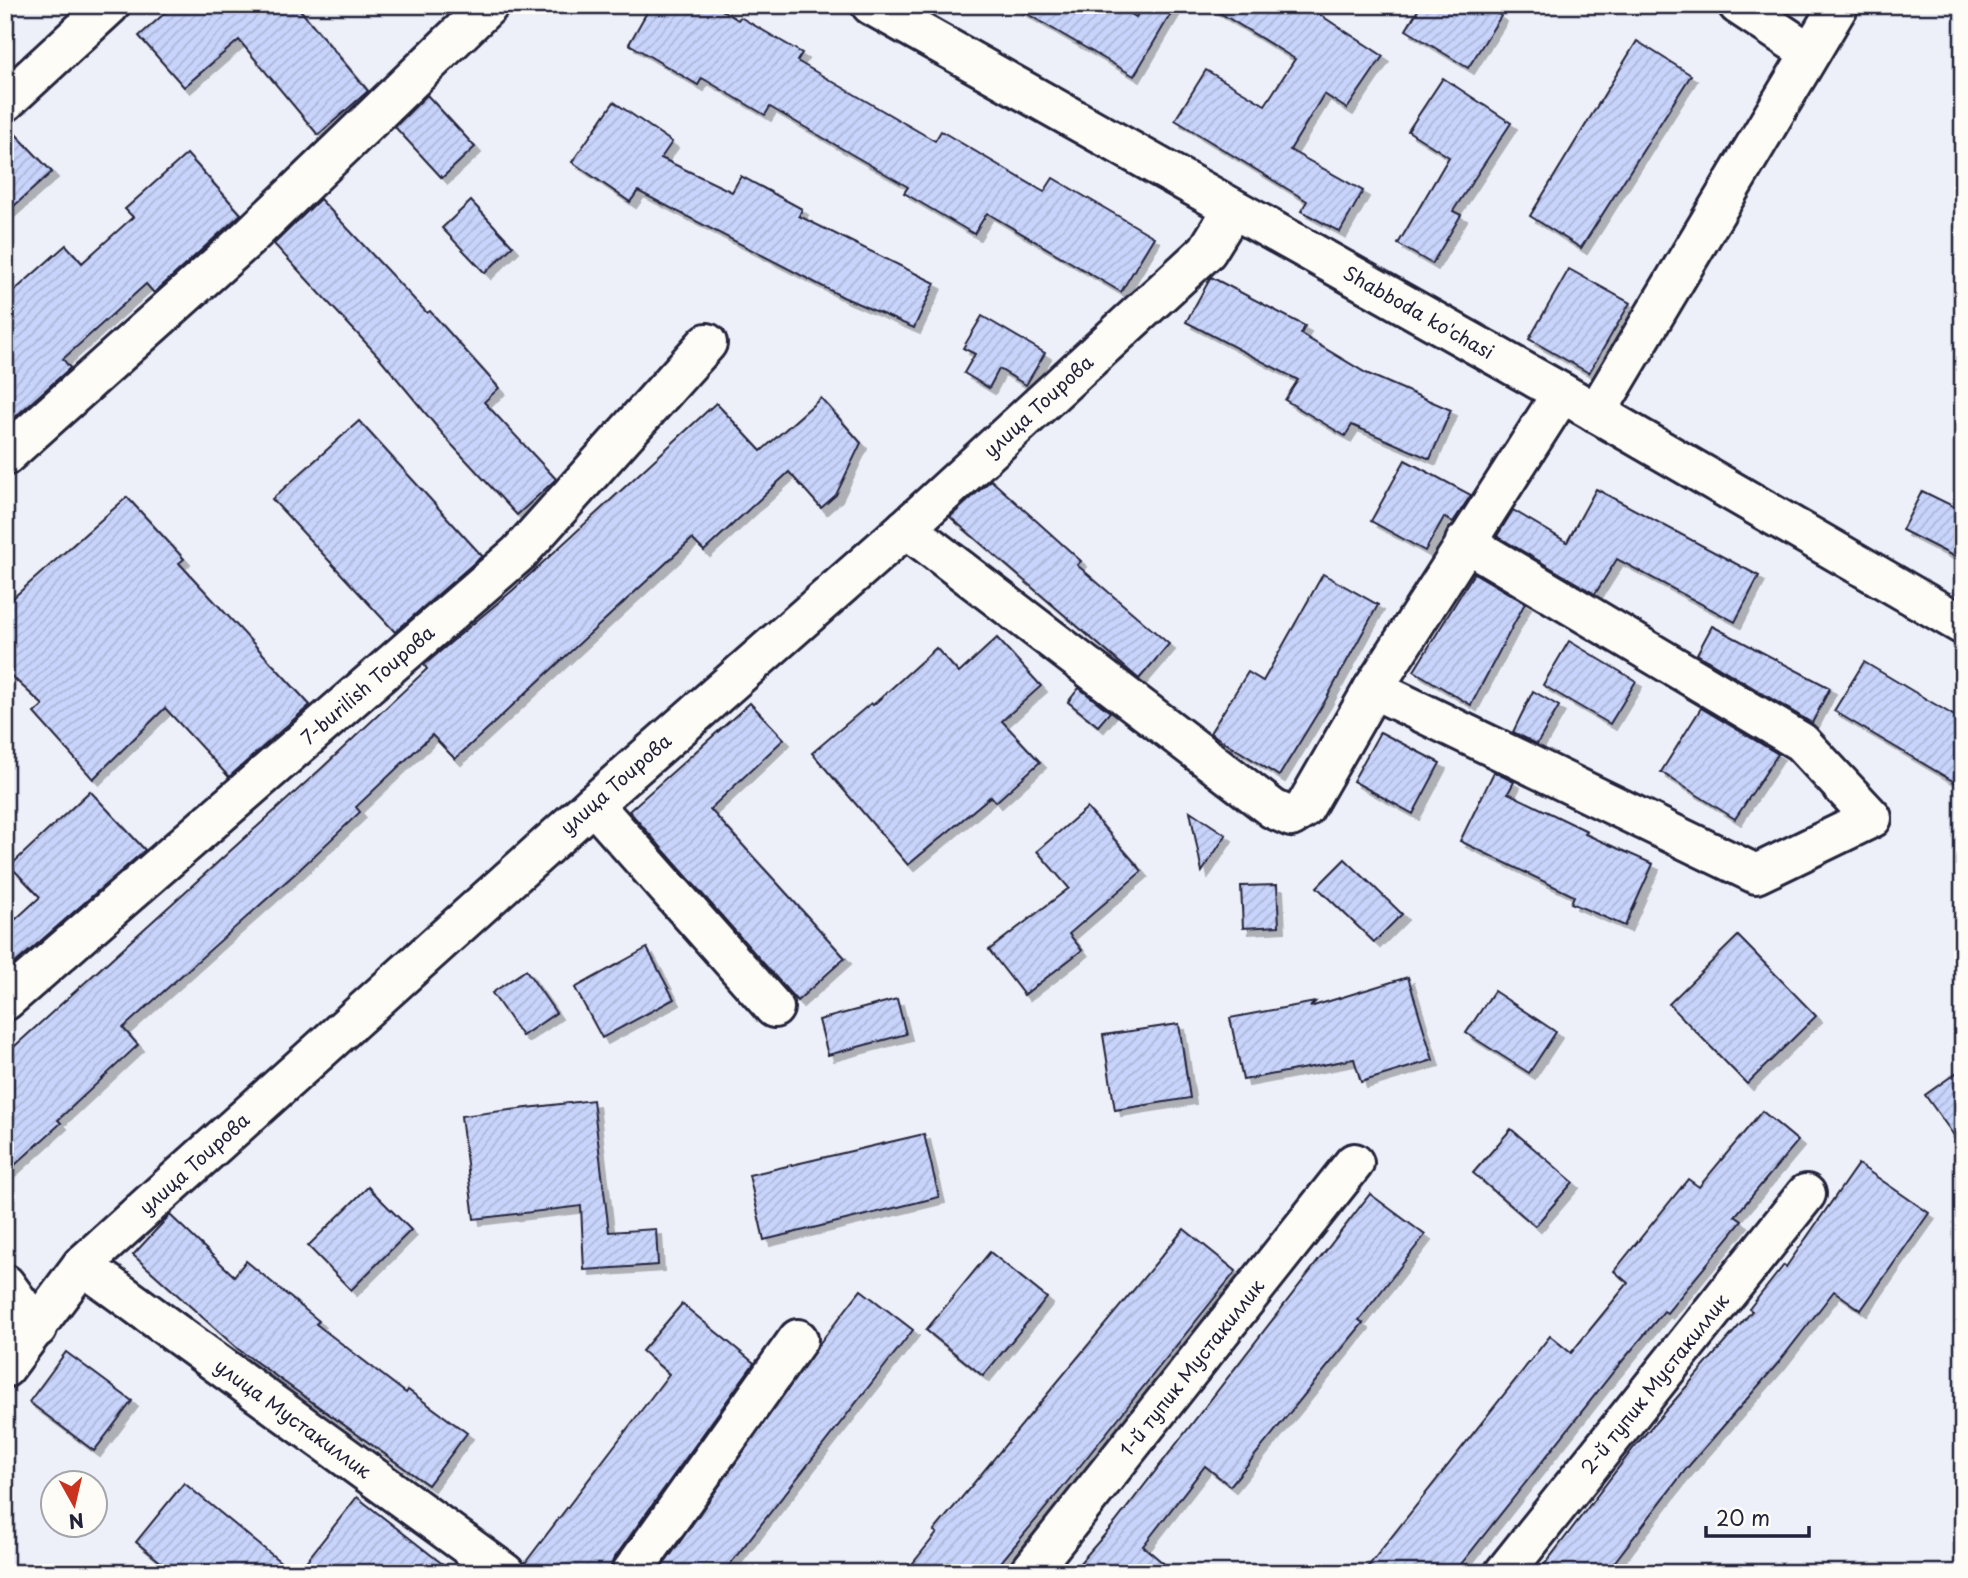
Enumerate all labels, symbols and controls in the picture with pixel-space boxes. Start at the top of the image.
street label: Shabboda ko'chasi [1339,258,1500,365]
street label: улица Тоирова [977,348,1099,463]
street label: 7-burilish Тоирова [294,618,440,750]
street label: улица Тоирова [553,726,677,840]
street label: улица Тоирова [132,1105,255,1220]
street label: 1-й тупик Мустакиллик [1112,1272,1270,1462]
street label: 2-й тупик Мустакиллик [1573,1286,1735,1479]
street label: улица Мустакиллик [210,1351,378,1485]
north arrow [38,1470,108,1540]
scale bar [1706,1494,1809,1538]
text: 20 m [1716,1501,1770,1533]
text: N [67,1507,86,1537]

